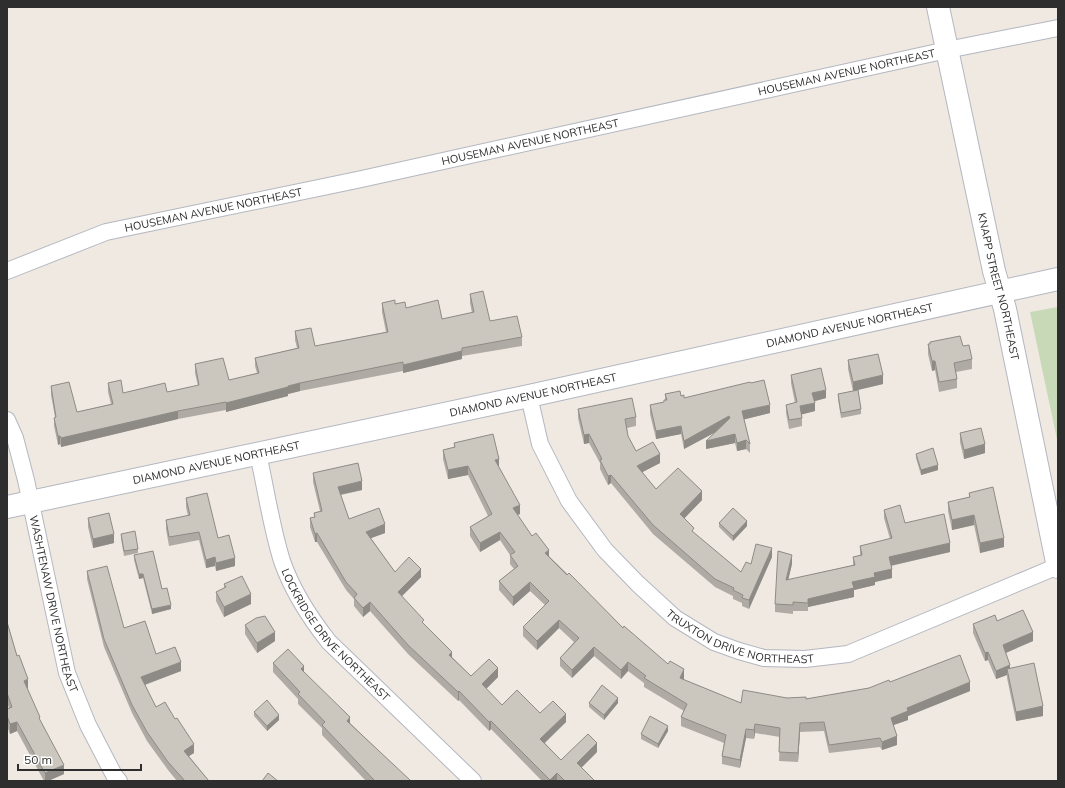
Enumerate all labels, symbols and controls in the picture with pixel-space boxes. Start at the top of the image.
street label: HOUSEMAN AVENUE NORTHEAST [757,46,937,98]
street label: HOUSEMAN AVENUE NORTHEAST [440,115,620,168]
street label: HOUSEMAN AVENUE NORTHEAST [123,184,304,235]
street label: KNAPP STREET NORTHEAST [975,212,1022,362]
street label: DIAMOND AVENUE NORTHEAST [765,300,935,350]
street label: DIAMOND AVENUE NORTHEAST [448,370,618,420]
street label: DIAMOND AVENUE NORTHEAST [131,438,302,487]
street label: WASHTENAW DRIVE NORTHEAST [27,514,81,695]
street label: LOCKRIDGE DRIVE NORTHEAST [278,566,393,704]
street label: TRUXTON DRIVE NORTHEAST [663,606,815,666]
scale bar [18,746,141,772]
text: 50 m [24,752,52,767]

